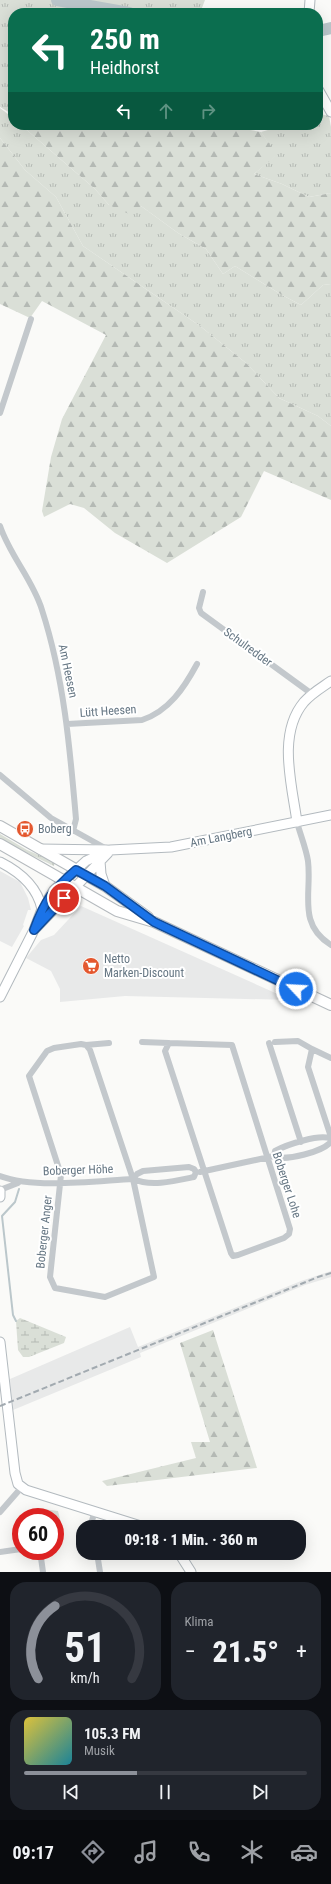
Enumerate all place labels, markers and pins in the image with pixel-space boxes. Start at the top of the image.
bus stop icon: Boberg [15,819,35,839]
place label: Boberg [38,822,72,836]
pin [47,881,81,915]
place label: Netto Marken-Discount [104,952,184,980]
supermarket icon: Netto Marken-Discount [81,956,101,976]

